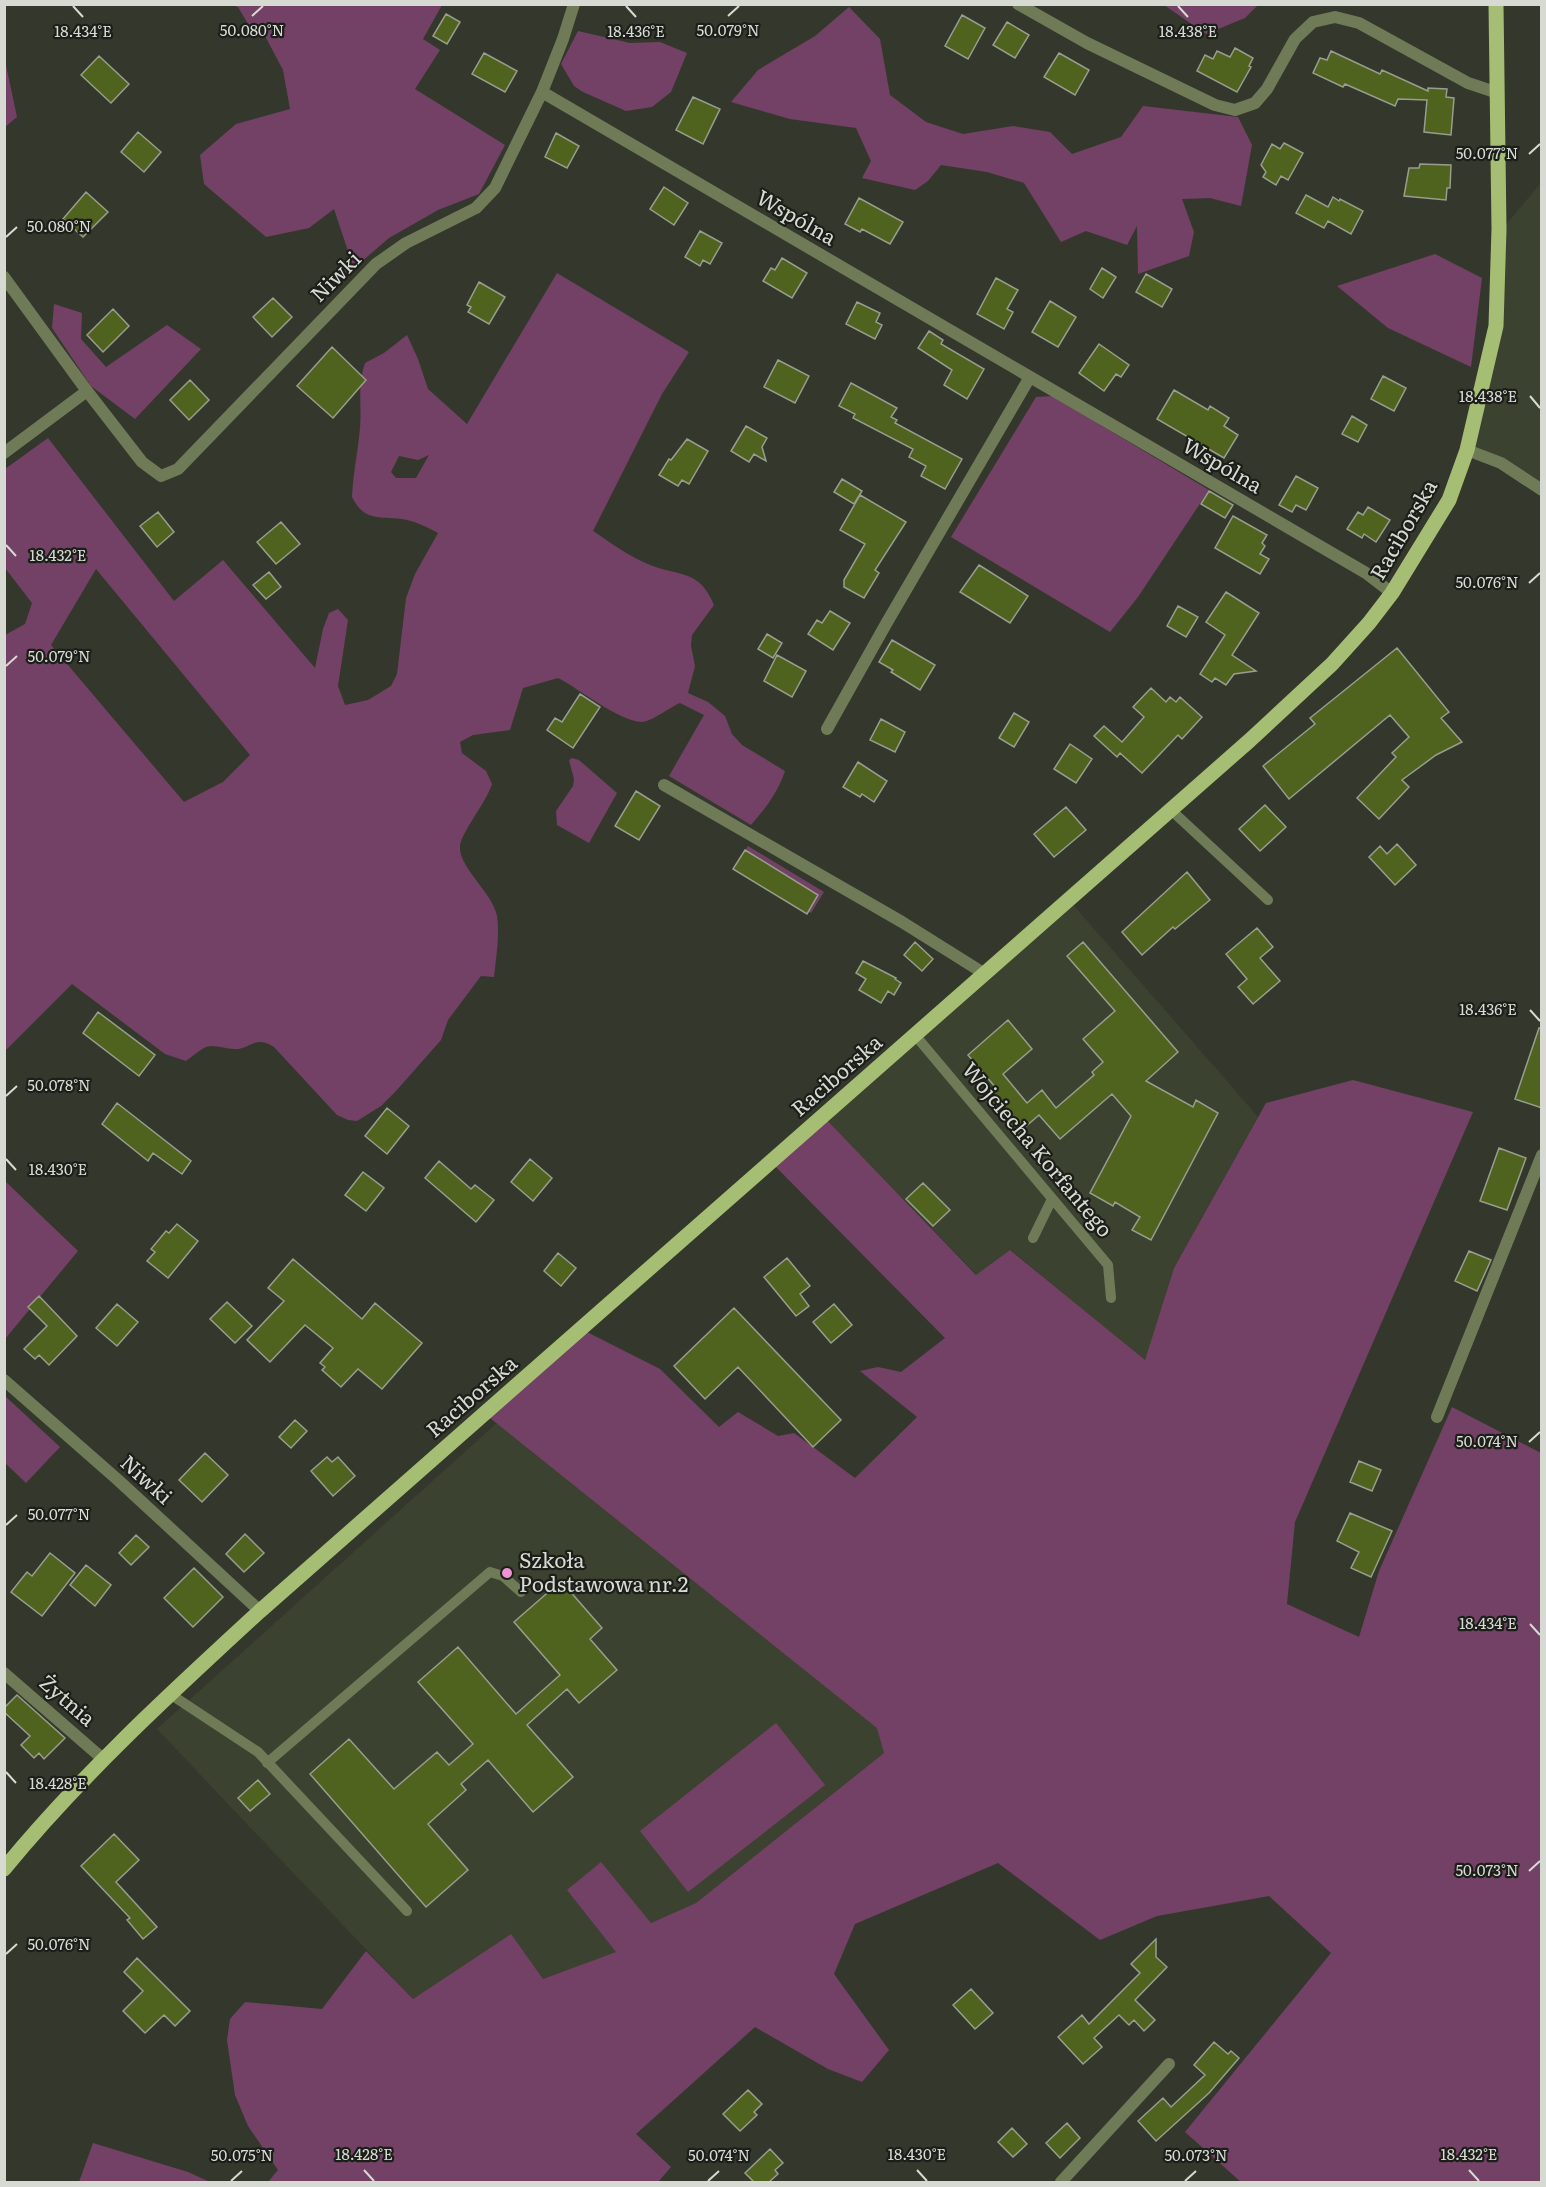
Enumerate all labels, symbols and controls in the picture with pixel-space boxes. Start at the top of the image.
text: 50.080°N [220,18,284,41]
text: 50.079°N [697,18,759,41]
text: 18.434°E [54,19,112,42]
text: 18.436°E [607,19,665,42]
text: 18.438°E [1159,19,1217,42]
text: 50.077°N [1456,141,1518,164]
street label: Wspólna [751,180,844,252]
text: 50.080°N [27,214,91,237]
street label: Niwki [302,243,367,308]
text: 18.438°E [1459,384,1517,407]
street label: Wspólna [1177,428,1270,500]
street label: Raciborska [1361,472,1443,585]
text: 18.432°E [30,543,86,566]
text: 50.076°N [1455,570,1519,593]
text: 50.079°N [28,644,90,667]
text: 18.436°E [1459,997,1517,1020]
street label: Raciborska [783,1025,888,1122]
street label: Wojciecha Korfantego [956,1054,1122,1243]
text: 50.078°N [27,1073,91,1096]
text: 18.430°E [29,1157,87,1180]
street label: Raciborska [418,1346,523,1443]
text: 50.074°N [1456,1429,1518,1452]
street label: Niwki [115,1446,181,1510]
text: 50.077°N [28,1502,90,1525]
place label: Szkoła Podstawowa nr.2 [519,1543,688,1598]
marker: Szkoła Podstawowa nr.2 [500,1566,514,1580]
text: 18.434°E [1459,1611,1517,1634]
street label: Żytnia [34,1666,104,1733]
text: 18.428°E [29,1771,87,1794]
text: 50.073°N [1455,1858,1519,1881]
text: 50.076°N [27,1932,91,1955]
text: 18.428°E [335,2142,393,2165]
text: 18.430°E [888,2142,946,2165]
text: 18.432°E [1441,2142,1497,2165]
text: 50.075°N [211,2143,273,2166]
text: 50.074°N [688,2143,750,2166]
text: 50.073°N [1164,2143,1228,2166]

